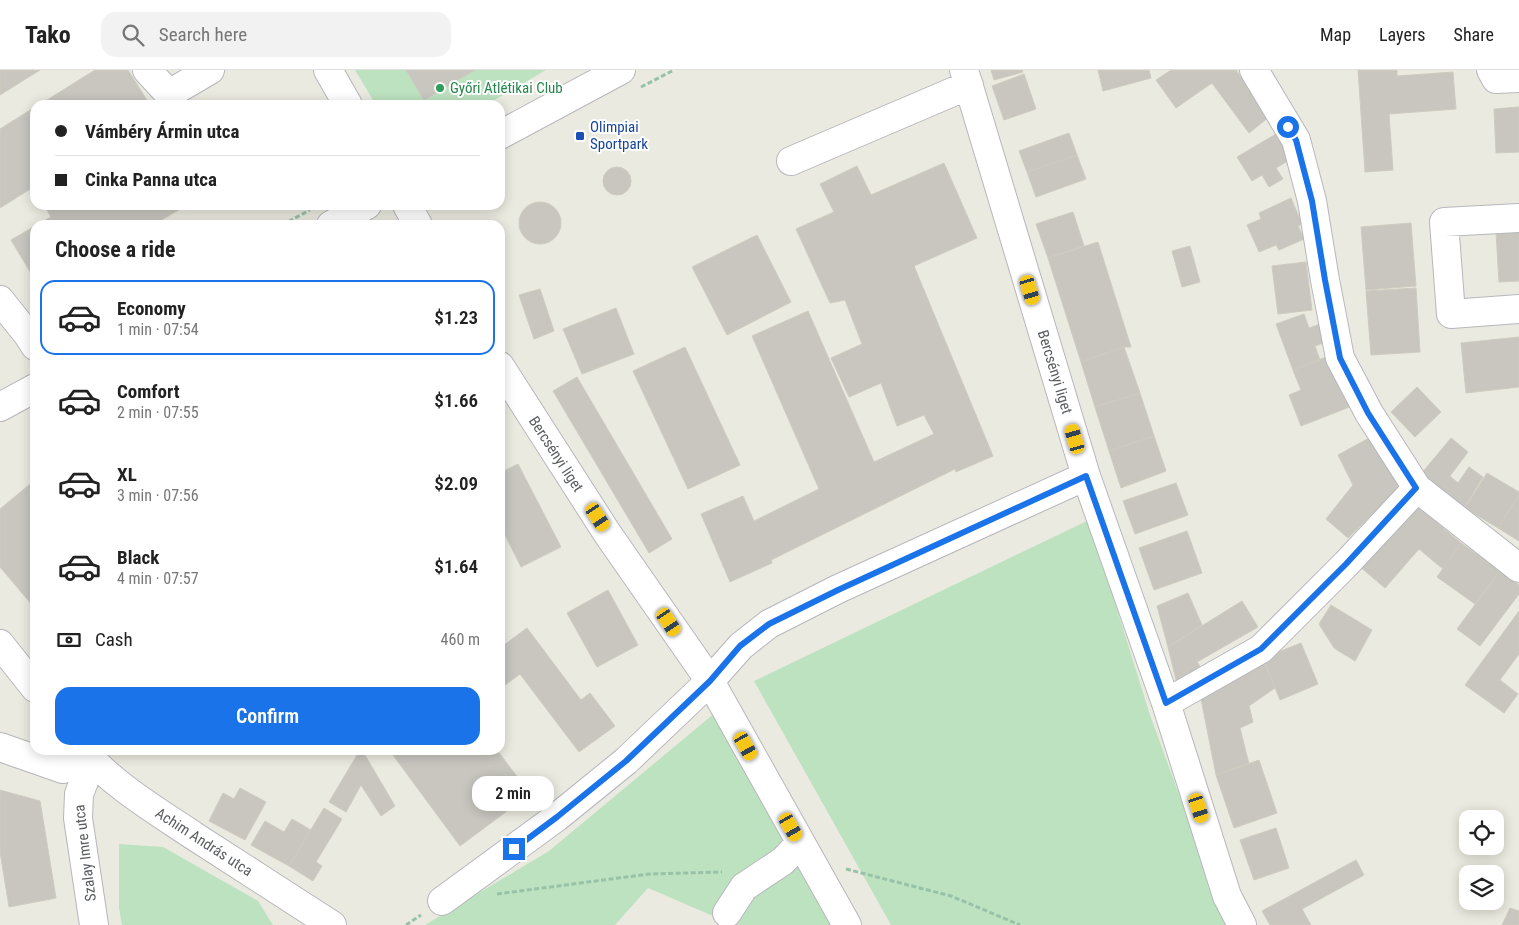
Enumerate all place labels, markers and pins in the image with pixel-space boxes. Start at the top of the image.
place label: Győri Atlétikai Club [450,79,563,97]
marker: Győri Atlétikai Club [434,82,446,94]
place label: Olimpiai Sportpark [590,118,648,153]
marker: Olimpiai Sportpark [574,130,586,142]

